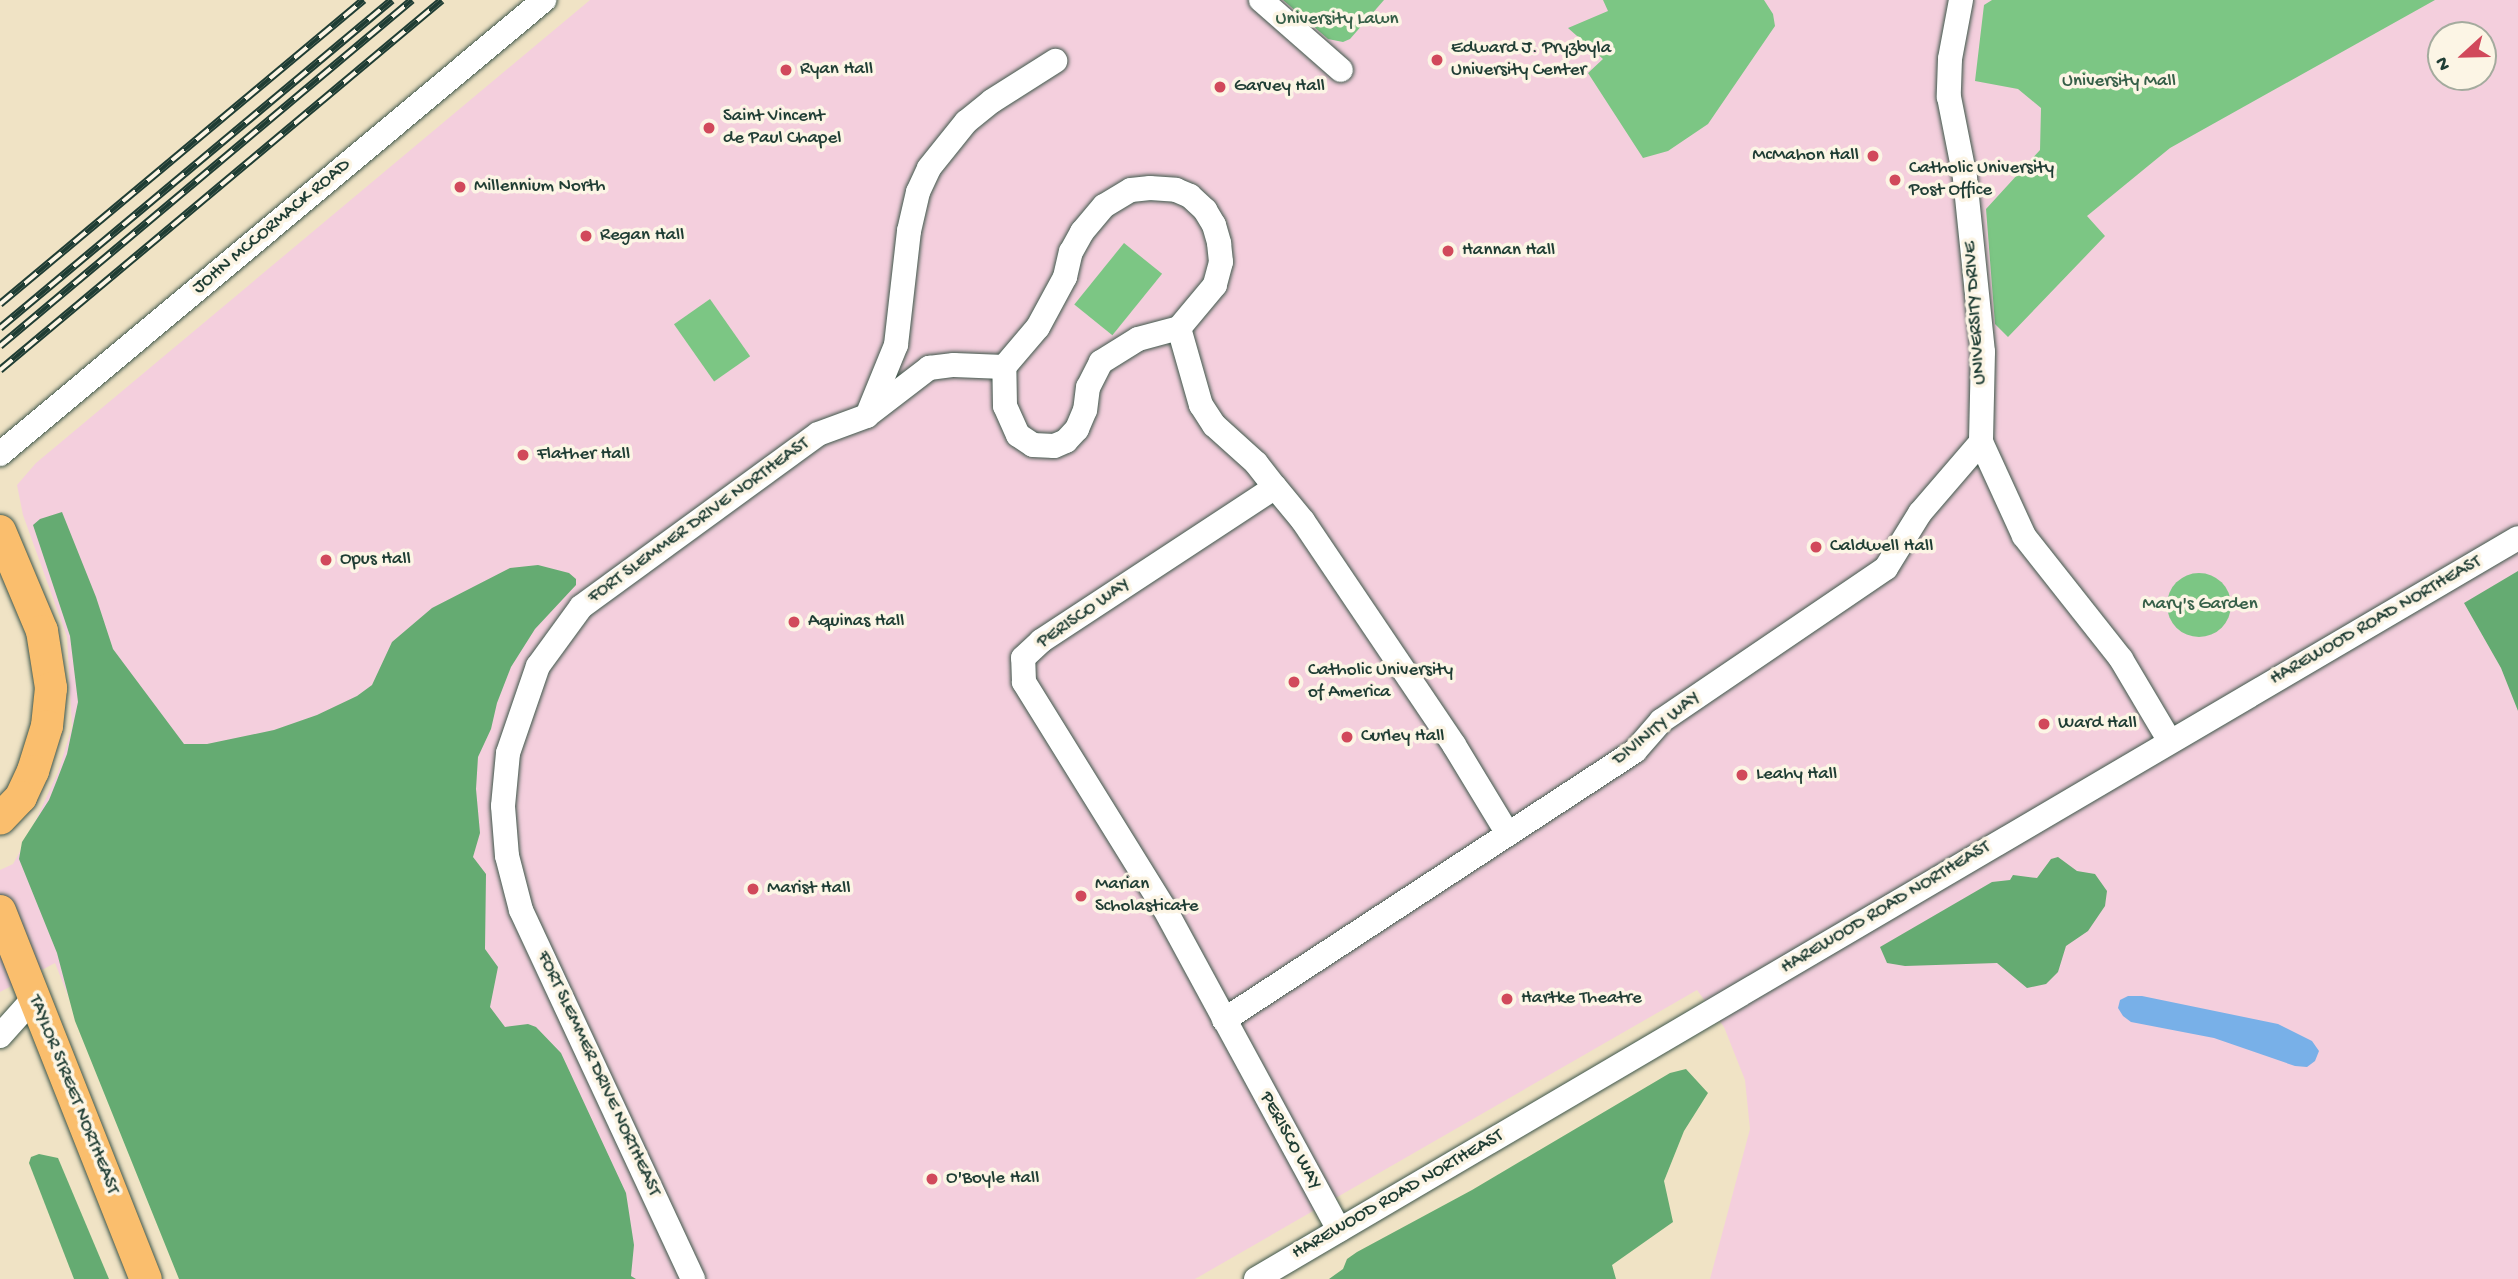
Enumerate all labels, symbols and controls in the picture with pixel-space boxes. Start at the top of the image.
park label: University Lawn [1276,9,1398,31]
north arrow [2427,21,2497,91]
place label: Edward J. Pryzbyla University Center [1451,38,1611,82]
marker: Edward J. Pryzbyla University Center [1429,52,1445,68]
text: N [2431,53,2457,73]
place label: Ryan Hall [800,59,873,81]
marker: Ryan Hall [778,62,794,78]
park label: University Mall [2062,71,2176,93]
place label: Garvey Hall [1234,76,1325,98]
marker: Garvey Hall [1212,79,1228,95]
place label: Saint Vincent de Paul Chapel [723,106,841,150]
marker: Saint Vincent de Paul Chapel [701,120,717,136]
place label: McMahon Hall [1752,145,1859,167]
marker: McMahon Hall [1865,148,1881,164]
street label: JOHN MCCORMACK ROAD [188,154,356,300]
place label: Catholic University Post Office [1909,158,2054,202]
marker: Catholic University Post Office [1887,172,1903,188]
place label: Millennium North [474,176,606,198]
marker: Millennium North [452,179,468,195]
place label: Regan Hall [600,225,684,247]
marker: Regan Hall [578,228,594,244]
place label: Hannan Hall [1462,240,1555,262]
street label: UNIVERSITY DRIVE [1960,241,1992,385]
marker: Hannan Hall [1440,243,1456,259]
street label: FORT SLEMMER DRIVE NORTHEAST [584,433,814,609]
place label: Flather Hall [537,444,630,466]
marker: Flather Hall [515,447,531,463]
place label: Caldwell Hall [1830,536,1933,558]
marker: Caldwell Hall [1808,539,1824,555]
place label: Opus Hall [340,549,411,571]
street label: HAREWOOD ROAD NORTHEAST [2266,551,2486,691]
marker: Opus Hall [318,552,334,568]
street label: PERISCO WAY [1033,574,1135,654]
park label: Mary's Garden [2142,594,2258,616]
place label: Aquinas Hall [808,611,904,633]
marker: Aquinas Hall [786,614,802,630]
place label: Catholic University of America [1308,660,1453,704]
marker: Catholic University of America [1286,674,1302,690]
street label: DIVINITY WAY [1609,687,1705,771]
place label: Ward Hall [2058,713,2137,735]
marker: Ward Hall [2036,716,2052,732]
place label: Curley Hall [1361,726,1445,748]
marker: Curley Hall [1339,729,1355,745]
place label: Leahy Hall [1756,764,1837,786]
marker: Leahy Hall [1734,767,1750,783]
street label: HAREWOOD ROAD NORTHEAST [1777,836,1995,980]
place label: Marian Scholasticate [1095,874,1199,918]
place label: Marist Hall [767,878,851,900]
marker: Marist Hall [745,881,761,897]
marker: Marian Scholasticate [1073,888,1089,904]
street label: FORT SLEMMER DRIVE NORTHEAST [531,948,665,1200]
place label: Hartke Theatre [1521,988,1642,1010]
marker: Hartke Theatre [1499,991,1515,1007]
street label: TAYLOR STREET NORTHEAST [23,992,123,1198]
street label: PERISCO WAY [1254,1088,1326,1194]
street label: HAREWOOD ROAD NORTHEAST [1288,1125,1508,1265]
place label: O'Boyle Hall [946,1168,1039,1190]
marker: O'Boyle Hall [924,1171,940,1187]

